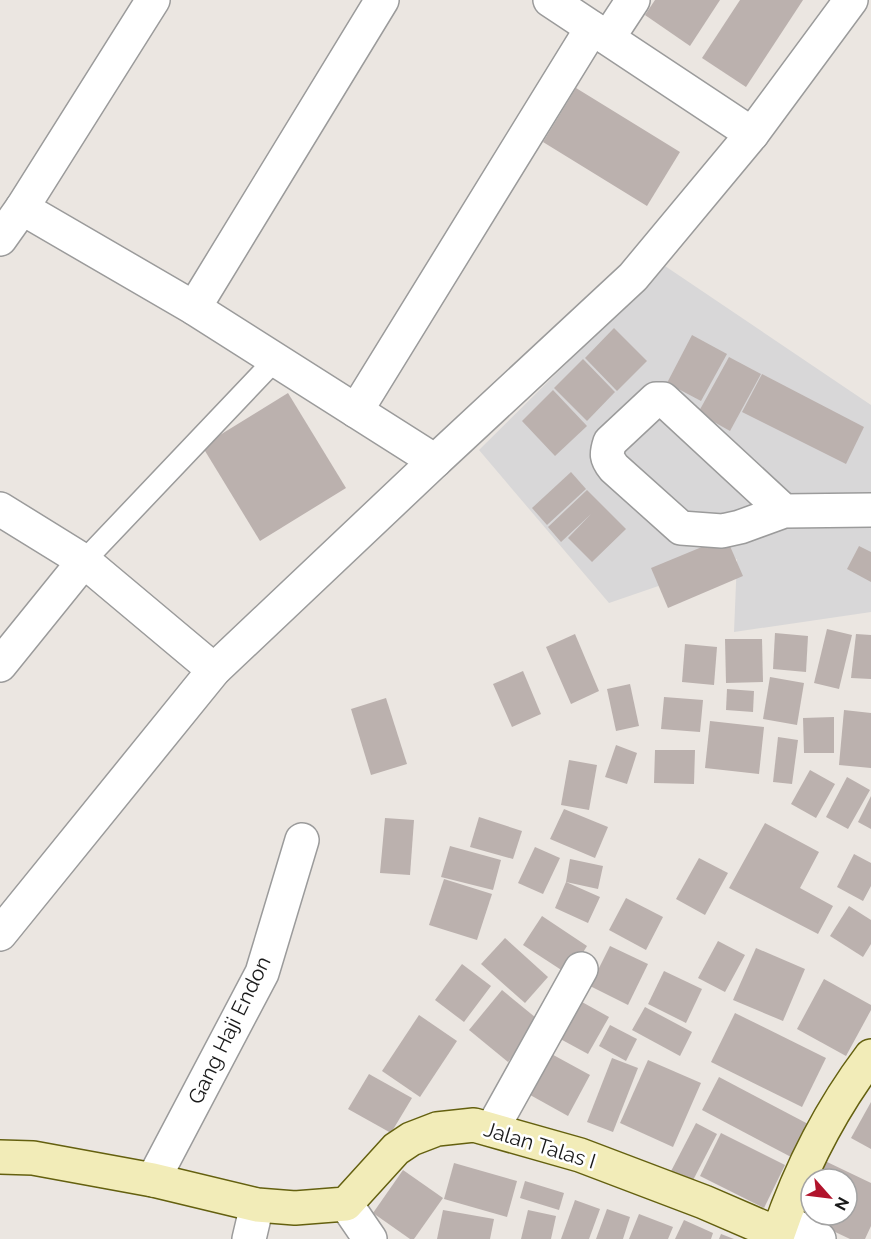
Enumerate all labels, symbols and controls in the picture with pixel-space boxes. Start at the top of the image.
street label: Gang Haji Endon [182,952,276,1108]
street label: Jalan Talas I [481,1116,599,1174]
north arrow [799,1167,859,1227]
text: N [831,1194,853,1214]

